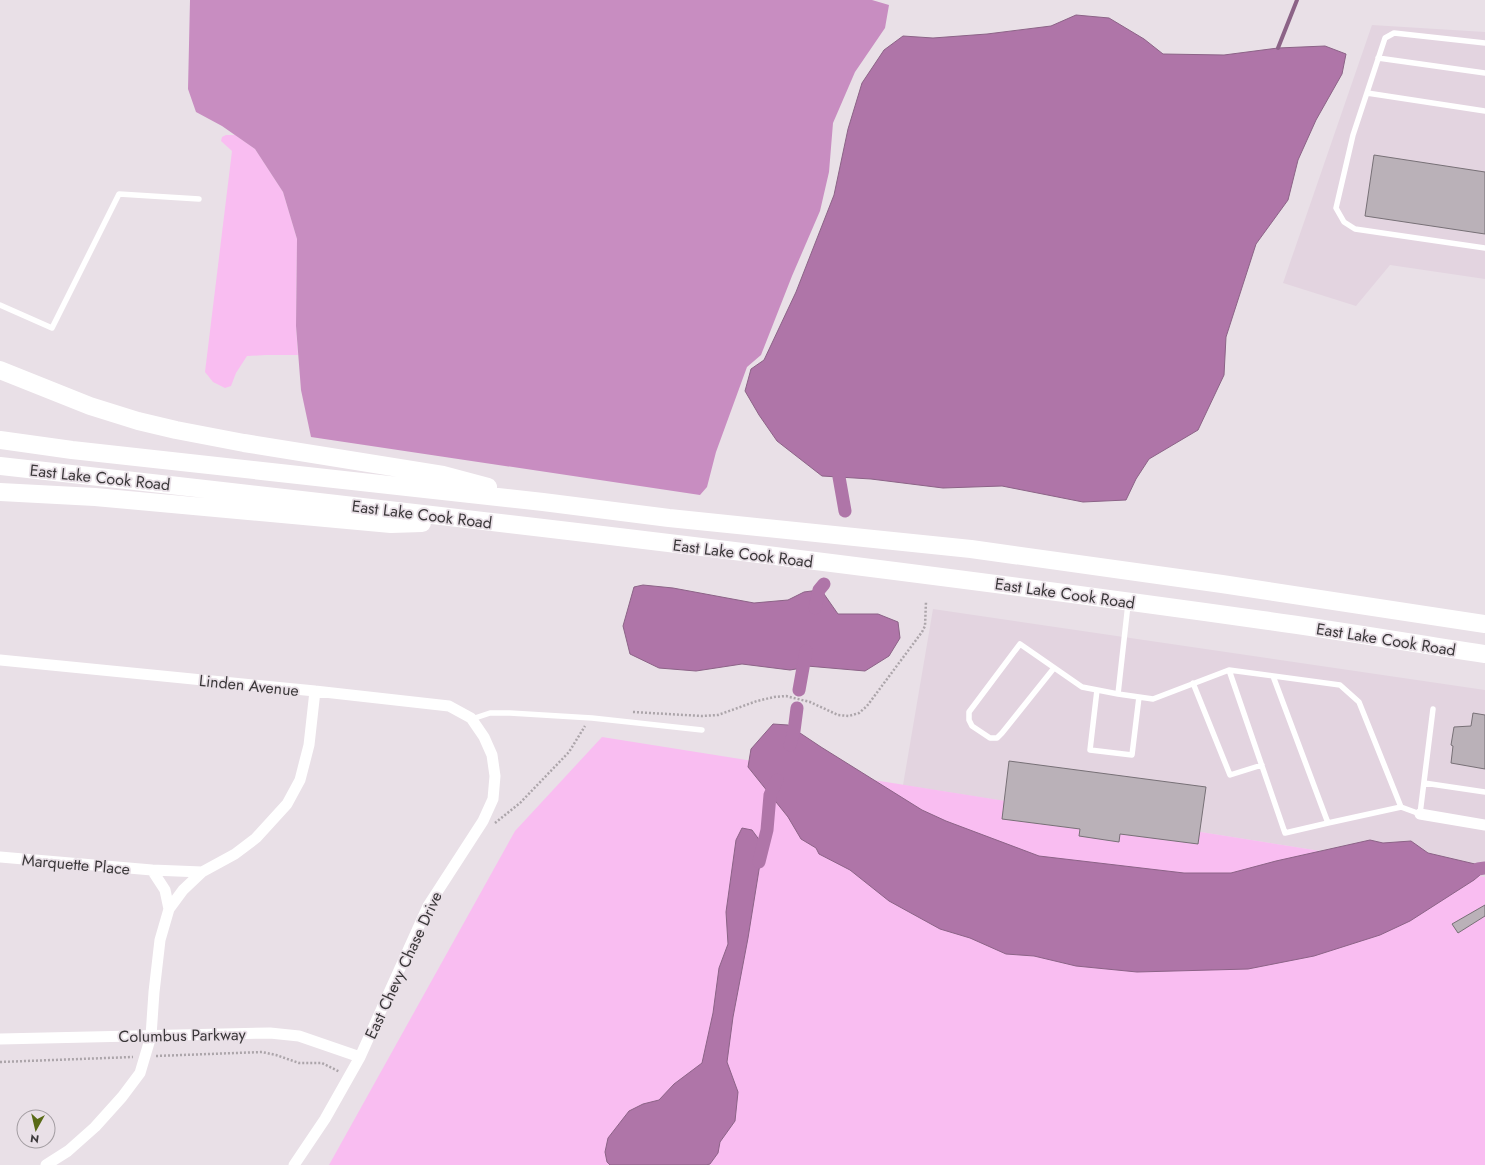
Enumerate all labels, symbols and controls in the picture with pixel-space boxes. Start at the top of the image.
street label: East Lake Cook Road [29,459,171,496]
street label: East Lake Cook Road [351,494,493,535]
street label: East Lake Cook Road [672,533,814,574]
street label: East Lake Cook Road [993,572,1136,615]
street label: East Lake Cook Road [1314,617,1457,662]
street label: Linden Avenue [198,669,300,702]
street label: Marquette Place [21,848,131,881]
street label: East Chevy Chase Drive [359,888,448,1043]
street label: Columbus Parkway [118,1023,247,1048]
north arrow [16,1109,56,1149]
text: N [29,1130,40,1147]

